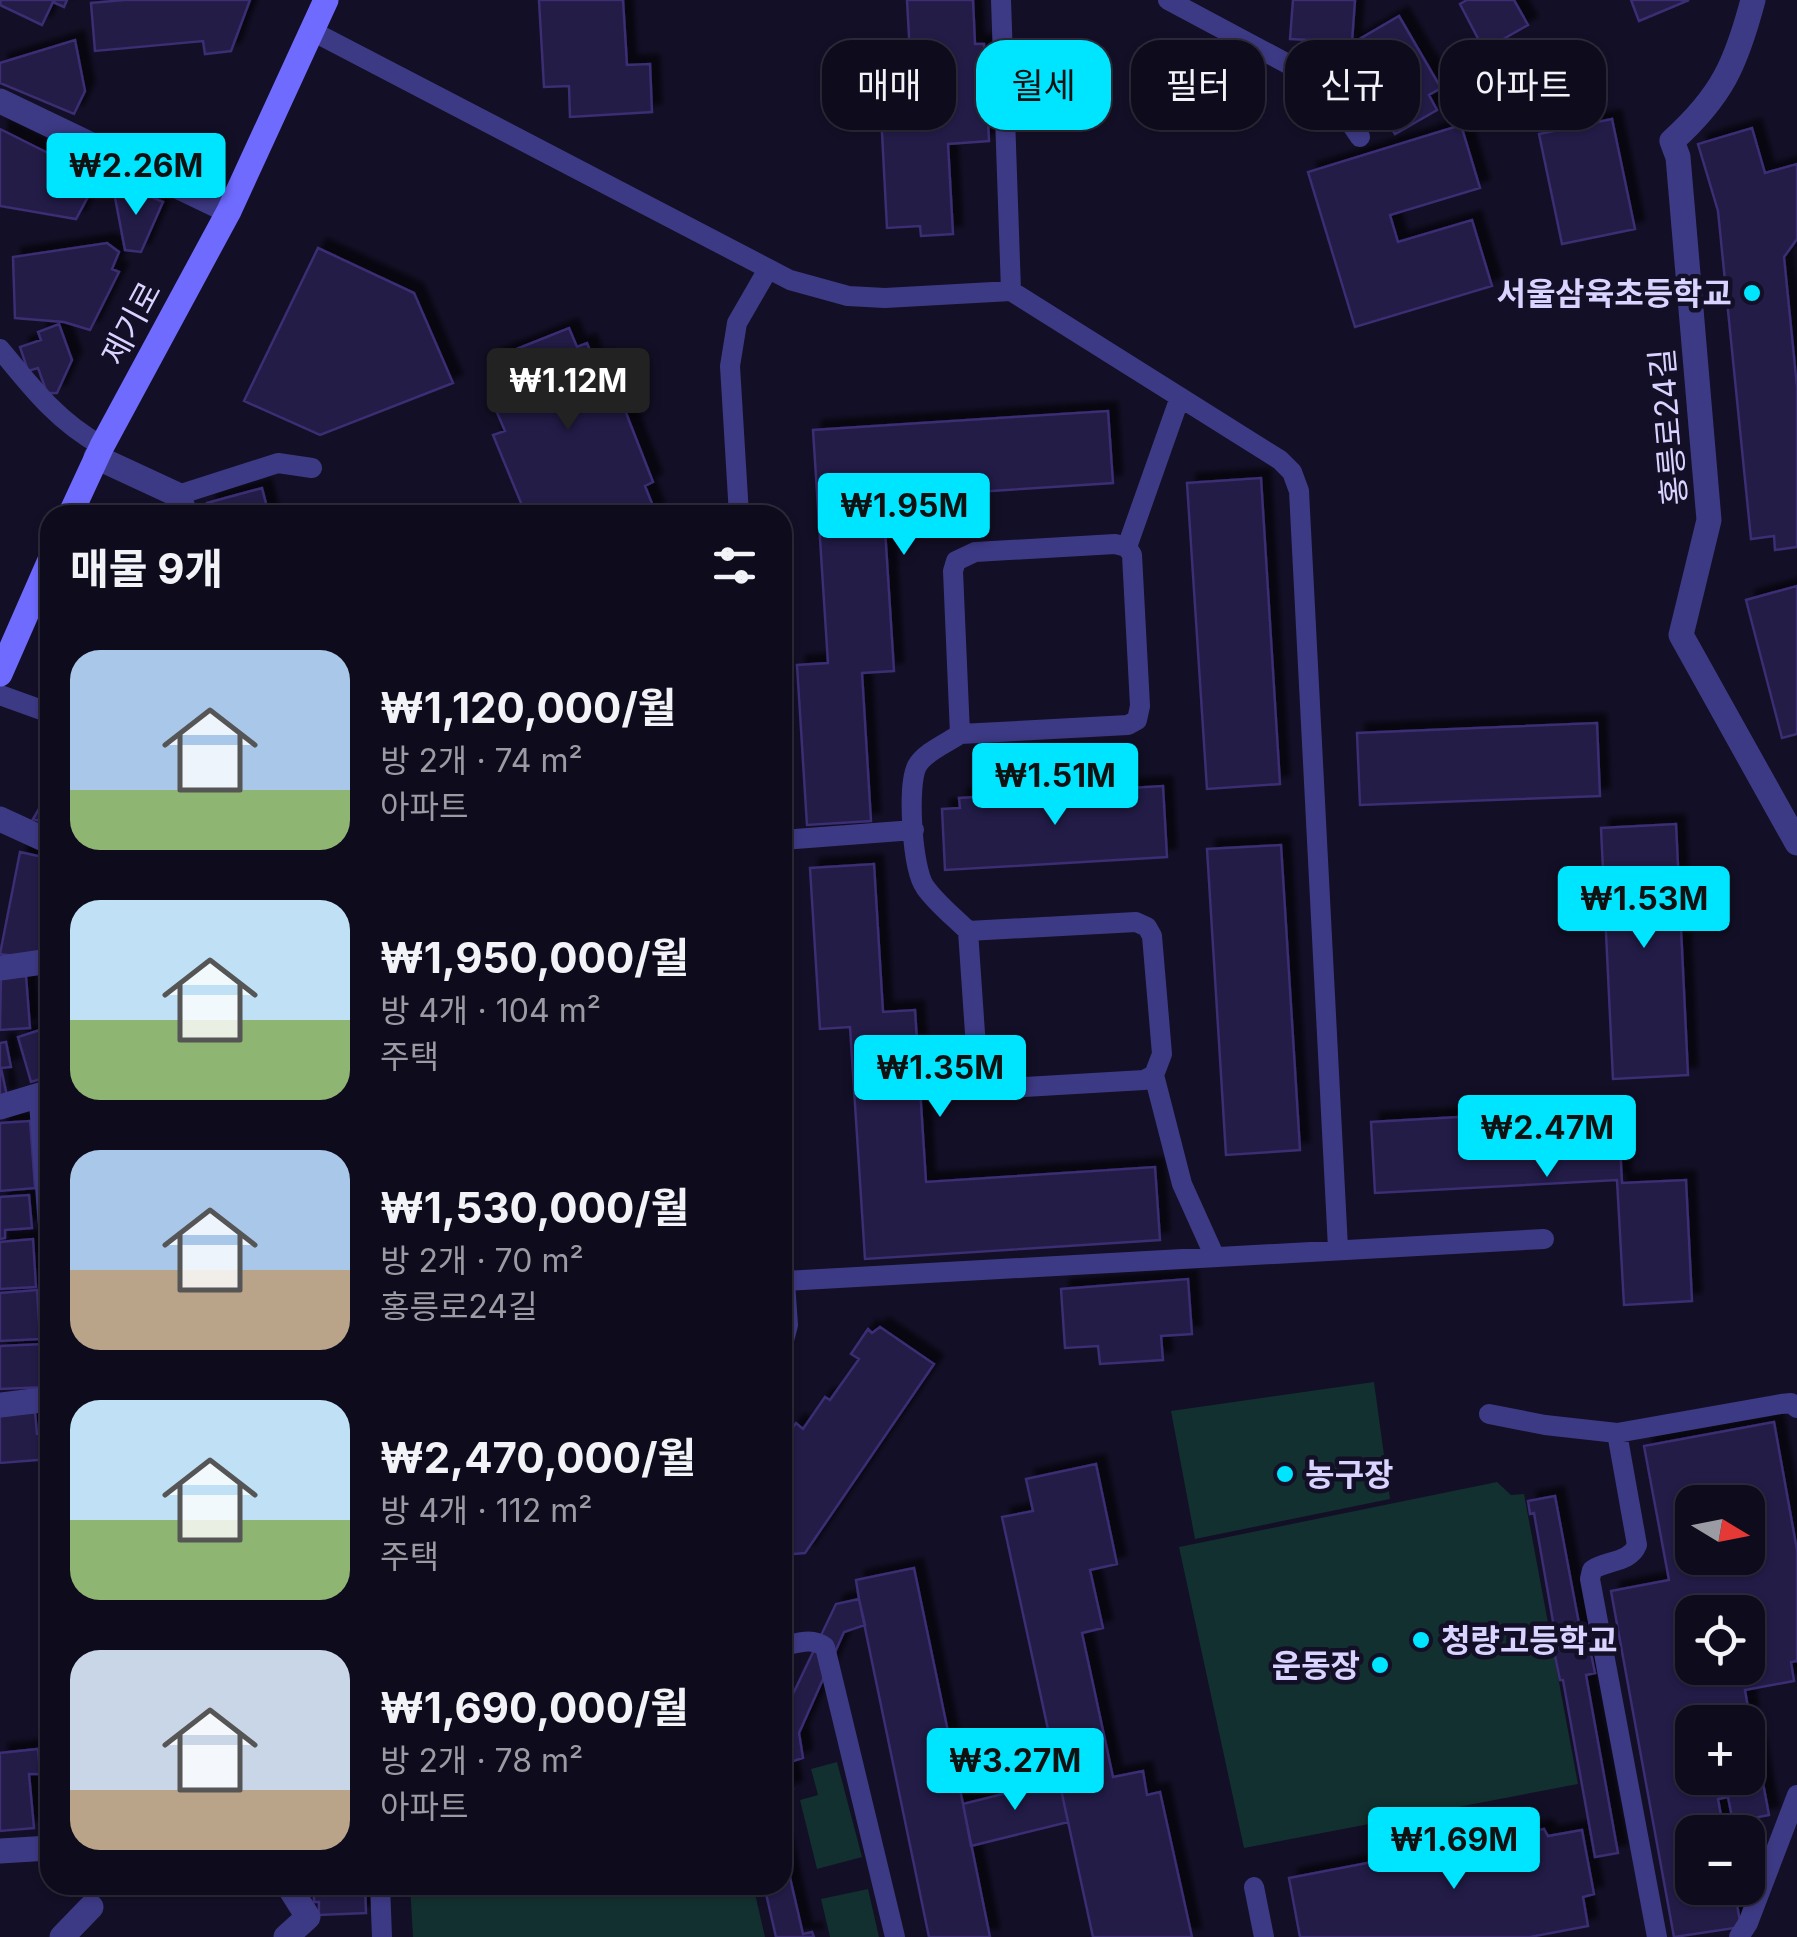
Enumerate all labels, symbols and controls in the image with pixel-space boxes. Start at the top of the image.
chip: 매매 [822,40,956,130]
chip: 월세 [976,40,1111,130]
chip: 필터 [1131,40,1265,130]
chip: 신규 [1285,40,1420,130]
chip: 아파트 [1440,40,1606,130]
pin: ₩2.26M [55,133,217,218]
text: ₩2.26M [69,146,203,185]
place label: 서울삼육초등학교 [1496,274,1732,313]
street label: 제기로 [93,275,169,371]
marker: 서울삼육초등학교 [1741,282,1763,304]
street label: 홍릉로24길 [1642,347,1694,507]
pin: ₩1.12M [487,348,649,433]
text: ₩1.12M [509,361,627,400]
pin: ₩1.95M [823,473,985,558]
text: ₩1.95M [840,486,968,525]
icon: filters [707,538,762,593]
text: 매물 9개 [70,543,223,594]
text: ₩1,120,000/월 [380,682,676,733]
icon: home [150,690,270,810]
text: 방 2개 · 74 m² [380,741,583,780]
pin: ₩1.51M [974,743,1136,828]
text: ₩1.51M [994,756,1116,795]
text: 아파트 [380,787,468,826]
pin: ₩1.53M [1563,866,1725,951]
text: ₩1.53M [1580,879,1708,918]
text: ₩1,950,000/월 [380,932,689,983]
icon: home [150,940,270,1060]
text: 방 4개 · 104 m² [380,991,601,1030]
pin: ₩1.35M [859,1035,1021,1120]
text: 주택 [380,1037,439,1076]
text: ₩1.35M [876,1048,1004,1087]
pin: ₩2.47M [1466,1095,1628,1180]
text: ₩2.47M [1480,1108,1614,1147]
text: ₩1,530,000/월 [380,1182,689,1233]
icon: home [150,1190,270,1310]
text: 방 2개 · 70 m² [380,1241,584,1280]
text: 홍릉로24길 [380,1287,537,1326]
text: ₩2,470,000/월 [380,1432,696,1483]
icon: home [150,1440,270,1560]
place label: 농구장 [1305,1455,1393,1494]
marker: 농구장 [1274,1463,1296,1485]
north arrow [1675,1485,1765,1575]
map controls [1675,1485,1765,1905]
text: 방 4개 · 112 m² [380,1491,593,1530]
text: 주택 [380,1537,439,1576]
button: locate [1675,1595,1765,1685]
place label: 청량고등학교 [1441,1621,1618,1660]
marker: 청량고등학교 [1410,1629,1432,1651]
place label: 운동장 [1272,1646,1360,1685]
marker: 운동장 [1369,1654,1391,1676]
text: ₩1,690,000/월 [380,1682,689,1733]
icon: home [150,1690,270,1810]
button: + [1675,1705,1765,1795]
pin: ₩3.27M [934,1728,1096,1813]
text: 방 2개 · 78 m² [380,1741,583,1780]
text: ₩3.27M [949,1741,1081,1780]
text: 아파트 [380,1787,468,1826]
pin: ₩1.69M [1373,1807,1535,1892]
button: − [1675,1815,1765,1905]
text: ₩1.69M [1390,1820,1518,1859]

